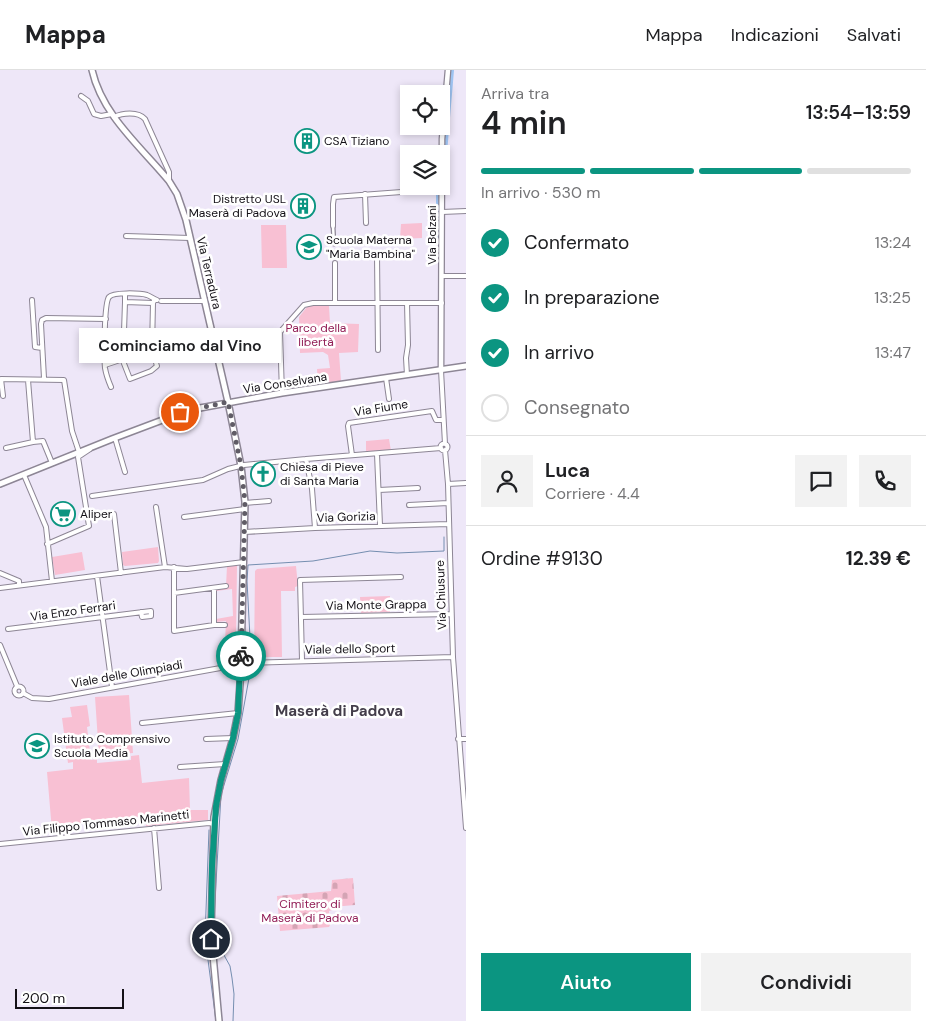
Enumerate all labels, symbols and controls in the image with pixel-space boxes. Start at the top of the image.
text: Mappa [25,19,106,50]
text: Mappa [645,23,703,47]
text: Indicazioni [731,23,819,47]
text: Salvati [847,23,901,47]
text: Arriva tra [481,83,549,104]
map controls [400,85,450,195]
button: locate [400,85,450,135]
text: 13:54–13:59 [806,100,911,125]
text: 4 min [481,102,567,144]
building icon: CSA Tiziano [294,128,320,154]
place label: CSA Tiziano [324,133,389,149]
button: layers [400,145,450,195]
text: In arrivo · 530 m [481,182,600,203]
place label: Distretto USL Maserà di Padova [189,191,286,221]
building icon: Distretto USL Maserà di Padova [290,193,316,219]
street label: Via Bolzani [424,205,440,265]
icon: check [481,229,509,257]
text: Confermato [524,230,629,255]
place label: Scuola Materna "Maria Bambina" [326,232,415,262]
text: 13:24 [875,232,911,253]
school or university icon: Scuola Materna "Maria Bambina" [296,234,322,260]
street label: Via Terradura [193,235,225,311]
icon: check [481,284,509,312]
text: In preparazione [524,285,660,310]
text: 13:25 [874,287,911,308]
park label: Parco della libertà [286,320,346,350]
callout: Cominciamo dal Vino [79,327,281,362]
text: Cominciamo dal Vino [98,335,262,356]
icon: check [481,339,509,367]
text: In arrivo [524,340,594,365]
text: 13:47 [875,342,911,363]
street label: Via Conselvana [242,368,328,398]
pin [159,391,201,433]
text: Consegnato [524,395,630,420]
street label: Via Fiume [353,396,409,420]
icon: bag [166,398,194,426]
button: person [481,455,533,507]
button: chat [795,455,847,507]
button: phone [859,455,911,507]
text: Luca [545,458,590,483]
place label: Chiesa di Pieve di Santa Maria [280,459,364,489]
church icon: Chiesa di Pieve di Santa Maria [250,461,276,487]
text: Corriere · 4.4 [545,483,640,504]
supermarket icon: Aliper [50,501,76,527]
place label: Aliper [80,506,113,522]
street label: Via Gorizia [316,508,376,526]
text: Ordine #9130 [481,546,603,571]
text: 12.39 € [846,546,911,571]
street label: Via Chiusure [432,560,450,630]
street label: Via Monte Grappa [325,596,427,614]
street label: Via Enzo Ferrari [29,597,117,625]
courier [216,631,266,681]
street label: Viale dello Sport [304,640,396,658]
icon: bike [227,642,255,670]
street label: Viale delle Olimpiadi [70,656,184,692]
district label: Maserà di Padova [275,701,403,721]
place label: Istituto Comprensivo Scuola Media [54,731,170,761]
school or university icon: Istituto Comprensivo Scuola Media [24,733,50,759]
street label: Via Filippo Tommaso Marinetti [22,806,190,840]
park label: Cimitero di Maserà di Padova [261,896,359,926]
pin [190,918,232,960]
icon: home [197,925,225,953]
button: Aiuto [481,953,691,1011]
button: Condividi [701,953,911,1011]
scale bar [15,986,124,1009]
text: 200 m [22,989,65,1007]

